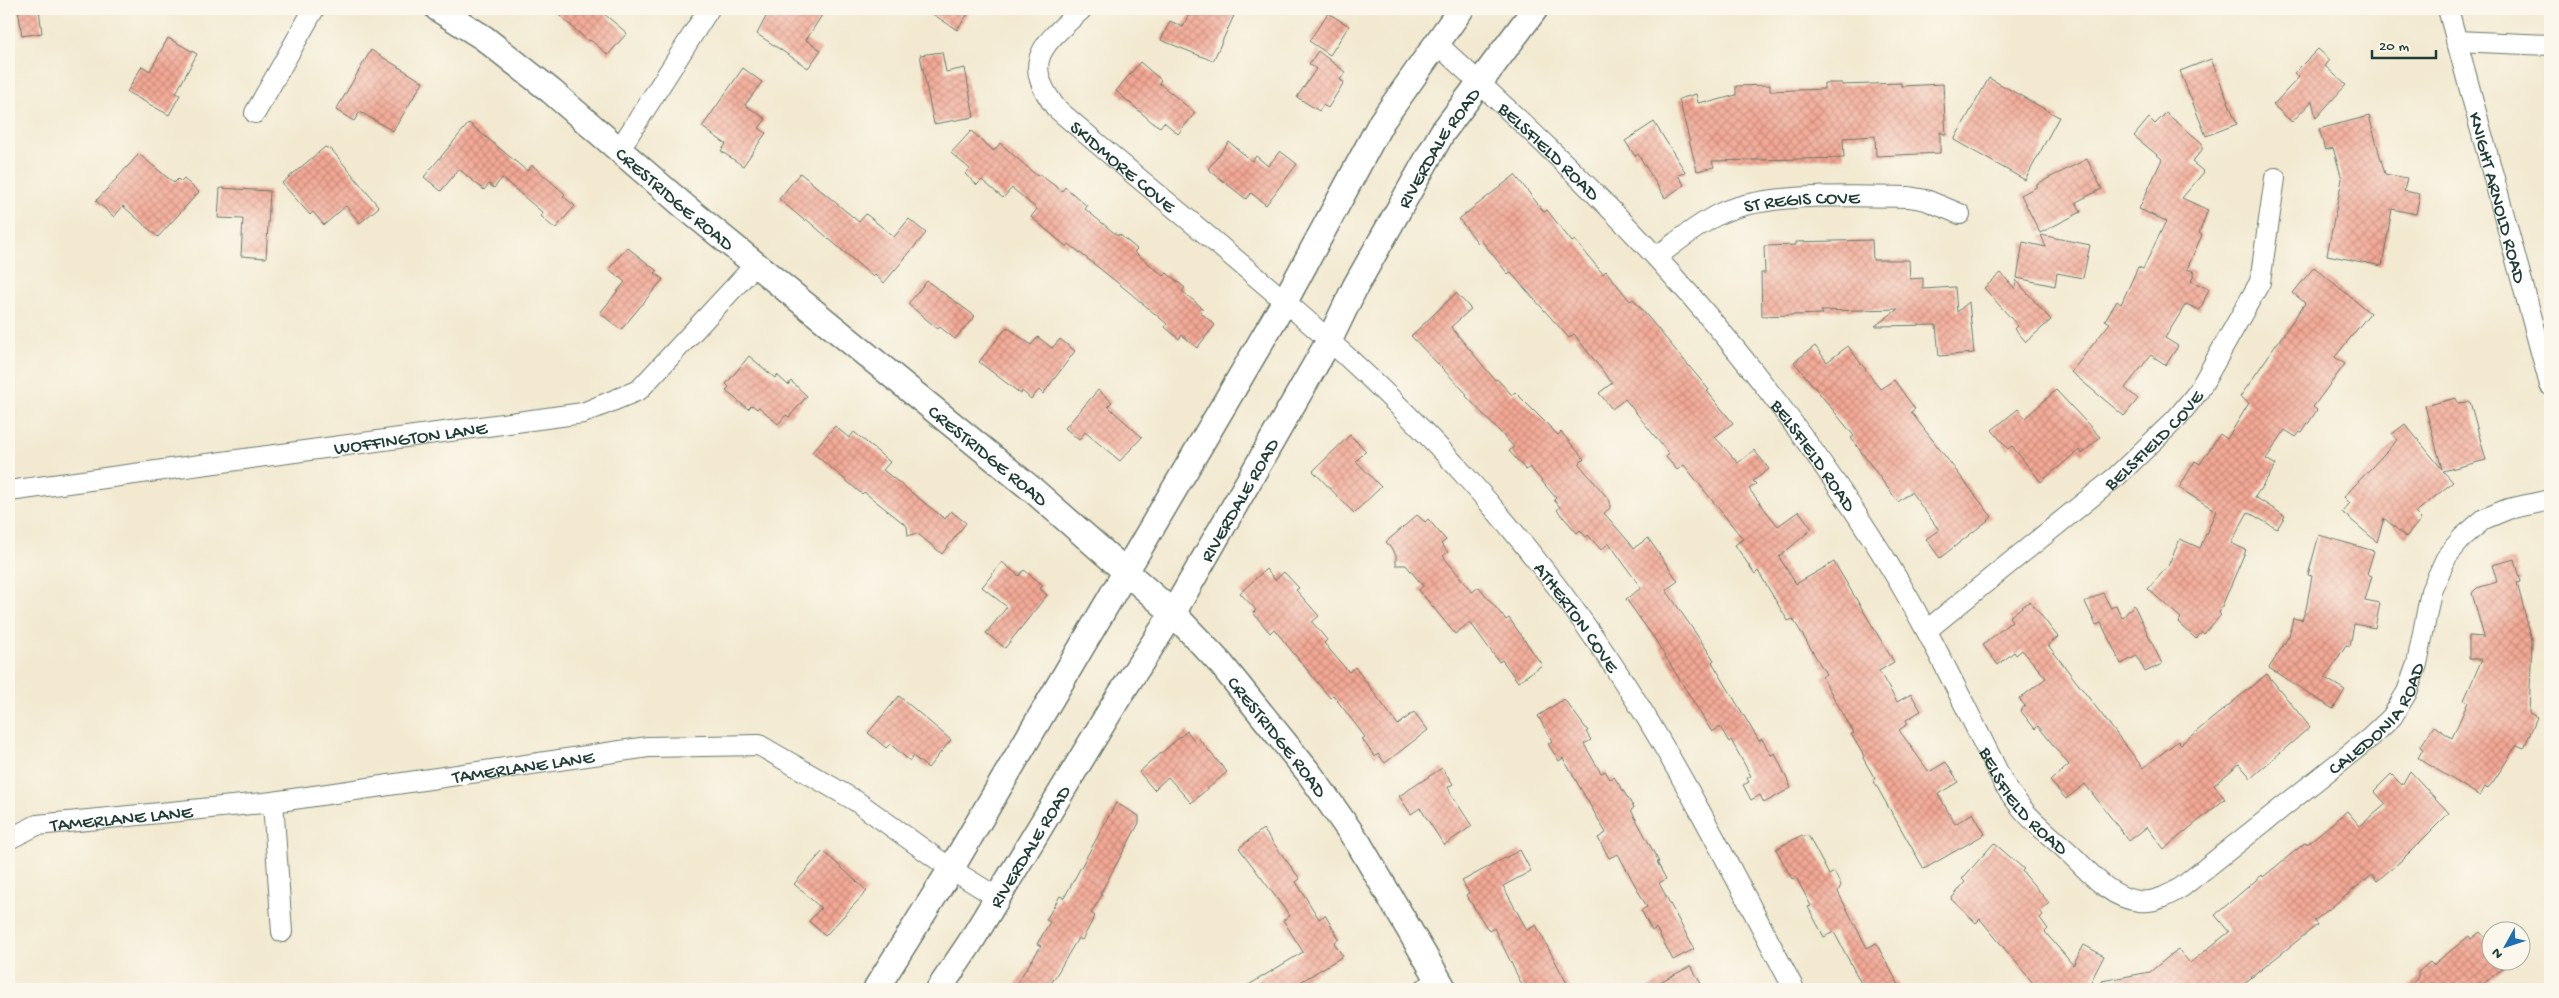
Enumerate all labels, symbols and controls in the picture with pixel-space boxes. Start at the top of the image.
scale bar [2372,28,2435,60]
text: 20 m [2379,38,2409,56]
street label: RIVERDALE ROAD [1394,84,1487,213]
street label: BELSFIELD ROAD [1491,98,1604,207]
street label: KNIGHT ARNOLD ROAD [2462,110,2530,287]
street label: SKIDMORE COVE [1064,117,1180,220]
street label: CRESTRIDGE ROAD [609,144,738,258]
street label: ST REGIS COVE [1742,188,1861,220]
street label: BELSFIELD COVE [2100,386,2211,497]
street label: BELSFIELD ROAD [1764,395,1860,517]
street label: CRESTRIDGE ROAD [922,401,1052,513]
street label: WOFFINGTON LANE [333,418,490,462]
street label: RIVERDALE ROAD [1197,435,1286,567]
street label: ATHERTON COVE [1527,558,1623,679]
street label: CALEDONIA ROAD [2325,660,2432,782]
street label: CRESTRIDGE ROAD [1220,673,1331,804]
street label: BELSFIELD ROAD [1972,743,2072,862]
street label: TAMERLANE LANE [450,747,597,791]
street label: RIVERDALE ROAD [986,782,1078,913]
street label: TAMERLANE LANE [48,802,195,839]
north arrow [2482,920,2532,970]
text: N [2489,944,2507,962]

